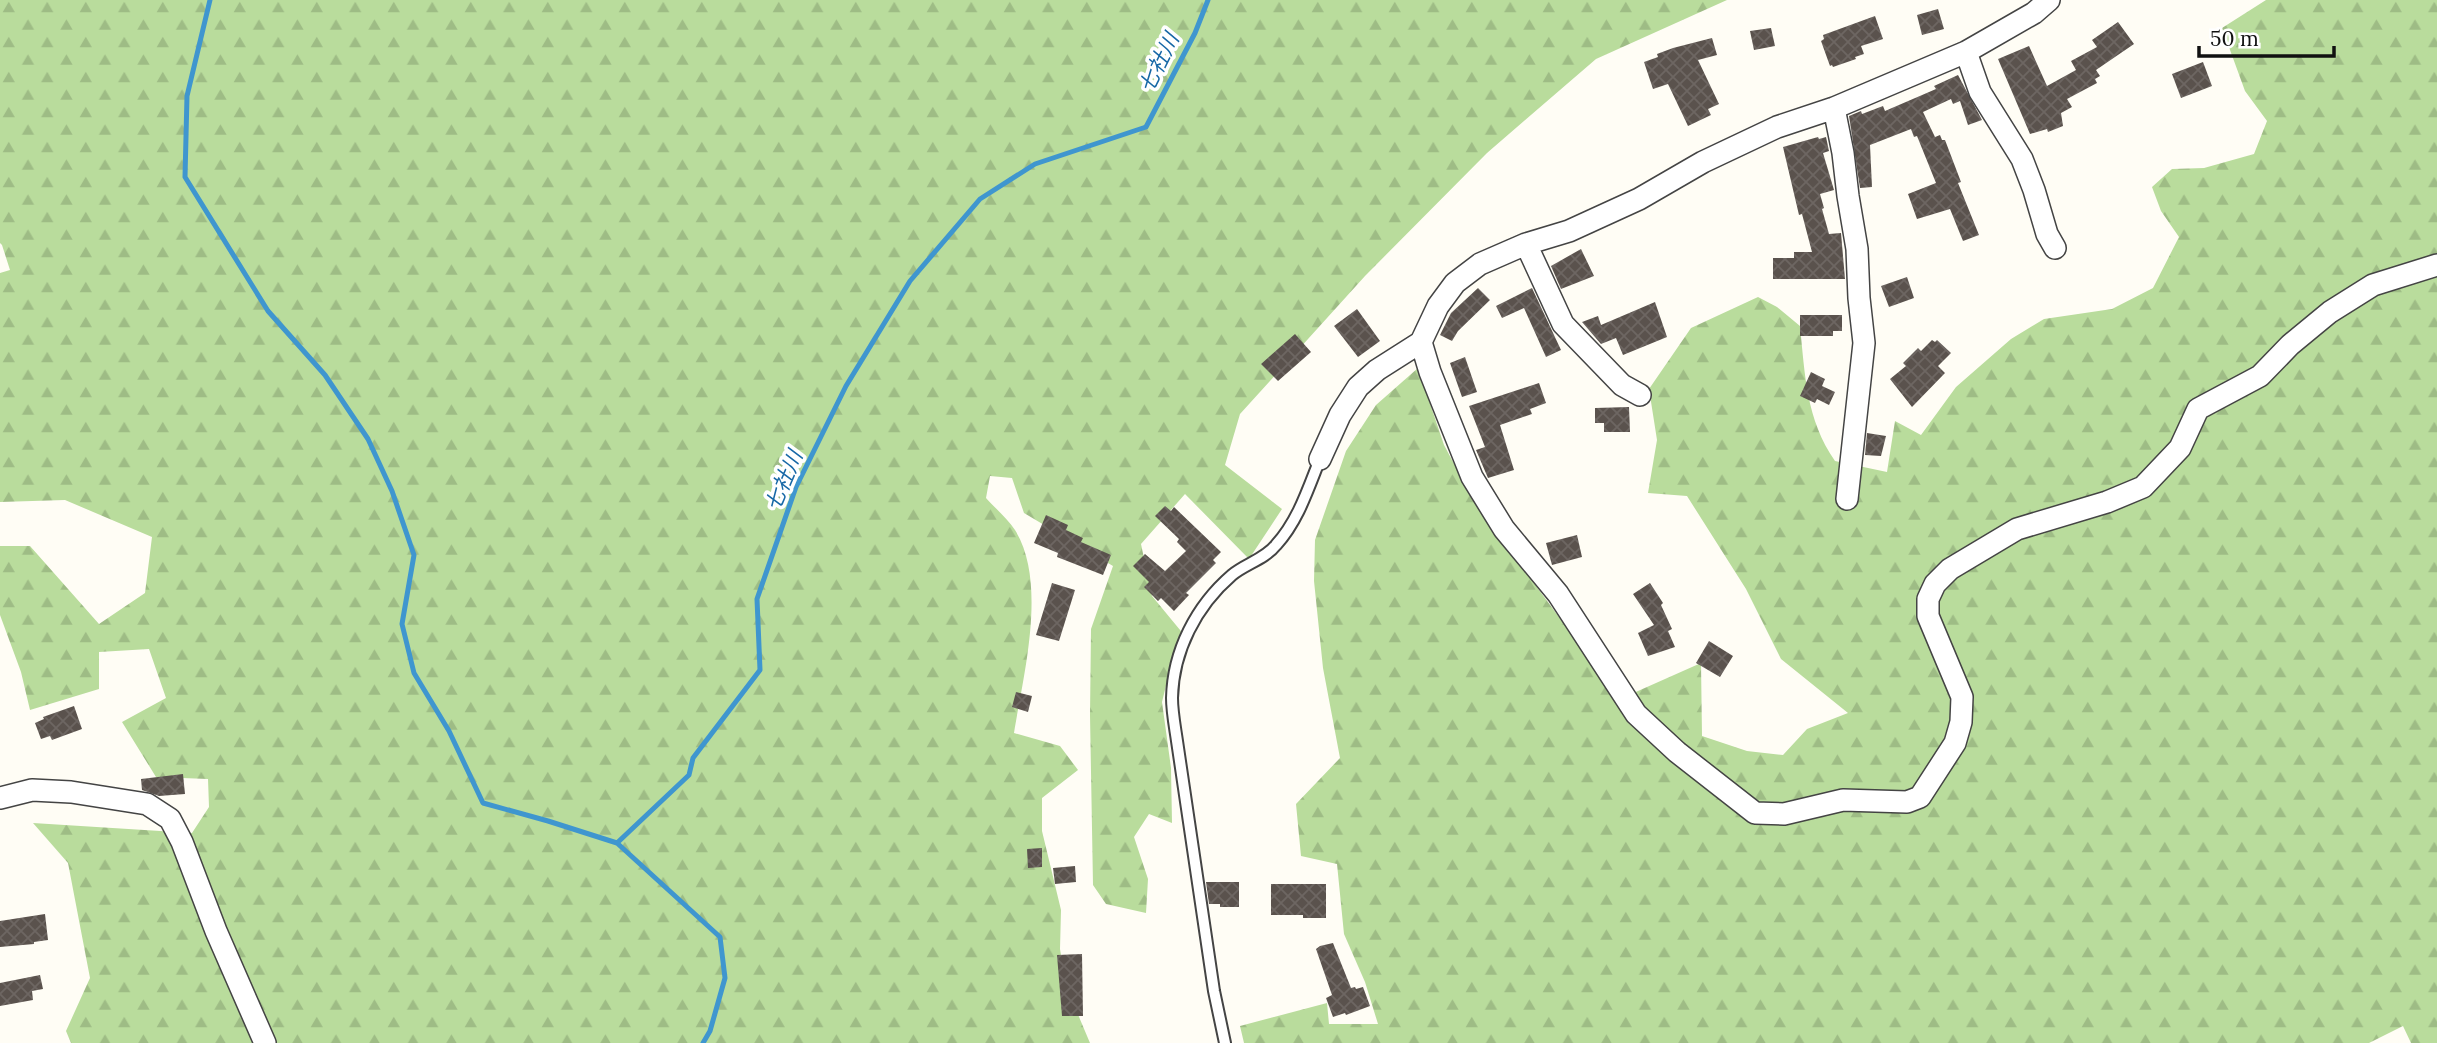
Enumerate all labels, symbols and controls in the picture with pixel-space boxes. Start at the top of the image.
scale bar [2199,14,2334,58]
text: 50 m [2210,25,2259,52]
water label: 七社川 [1133,27,1185,97]
water label: 七社川 [759,445,809,515]

